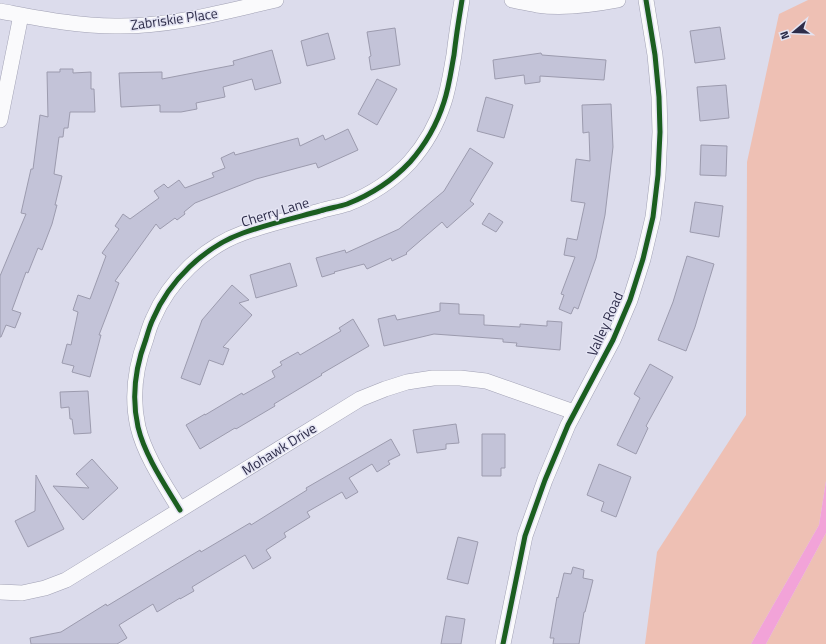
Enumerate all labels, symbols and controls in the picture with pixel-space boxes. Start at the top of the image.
street label: Zabriskie Place [129,2,219,35]
north arrow [774,12,814,52]
text: N [776,29,793,41]
street label: Cherry Lane [238,191,311,232]
street label: Valley Road [581,288,628,359]
street label: Mohawk Drive [237,417,320,480]

